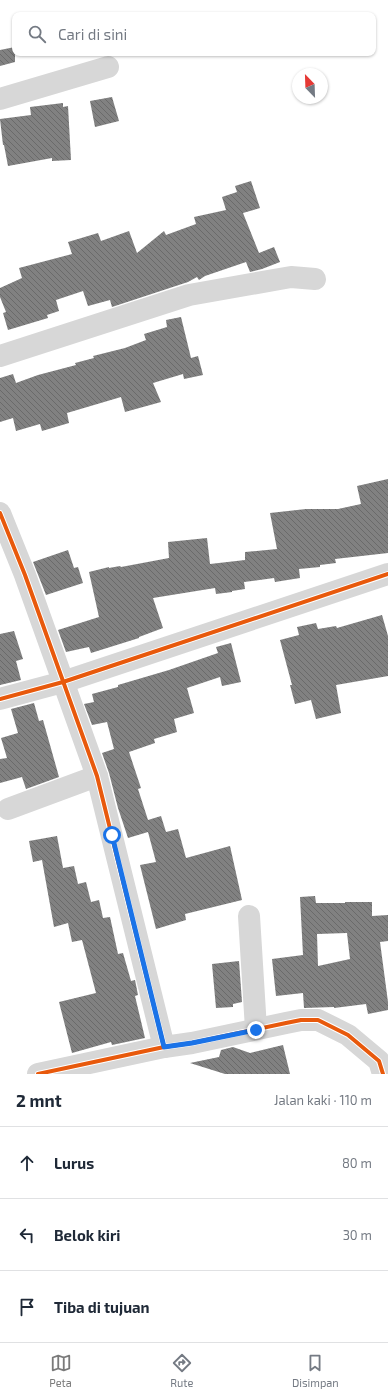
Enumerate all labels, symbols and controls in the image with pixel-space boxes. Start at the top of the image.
search box [12,12,376,56]
icon: search [26,23,48,45]
text: Cari di sini [58,25,127,43]
north arrow [292,68,328,104]
route start [103,826,121,844]
route end [247,1021,265,1039]
text: 2 mnt [16,1090,62,1110]
text: Jalan kaki · 110 m [274,1092,372,1108]
icon: ahead [16,1152,38,1174]
text: Lurus [54,1154,94,1172]
text: 80 m [342,1155,372,1171]
icon: left [16,1224,38,1246]
text: Belok kiri [54,1226,120,1244]
text: 30 m [343,1227,372,1243]
icon: arrive [16,1296,38,1318]
text: Tiba di tujuan [54,1298,150,1316]
tab: Peta [49,1352,72,1389]
tab: Rute [170,1352,193,1389]
tab: Disimpan [292,1352,339,1389]

